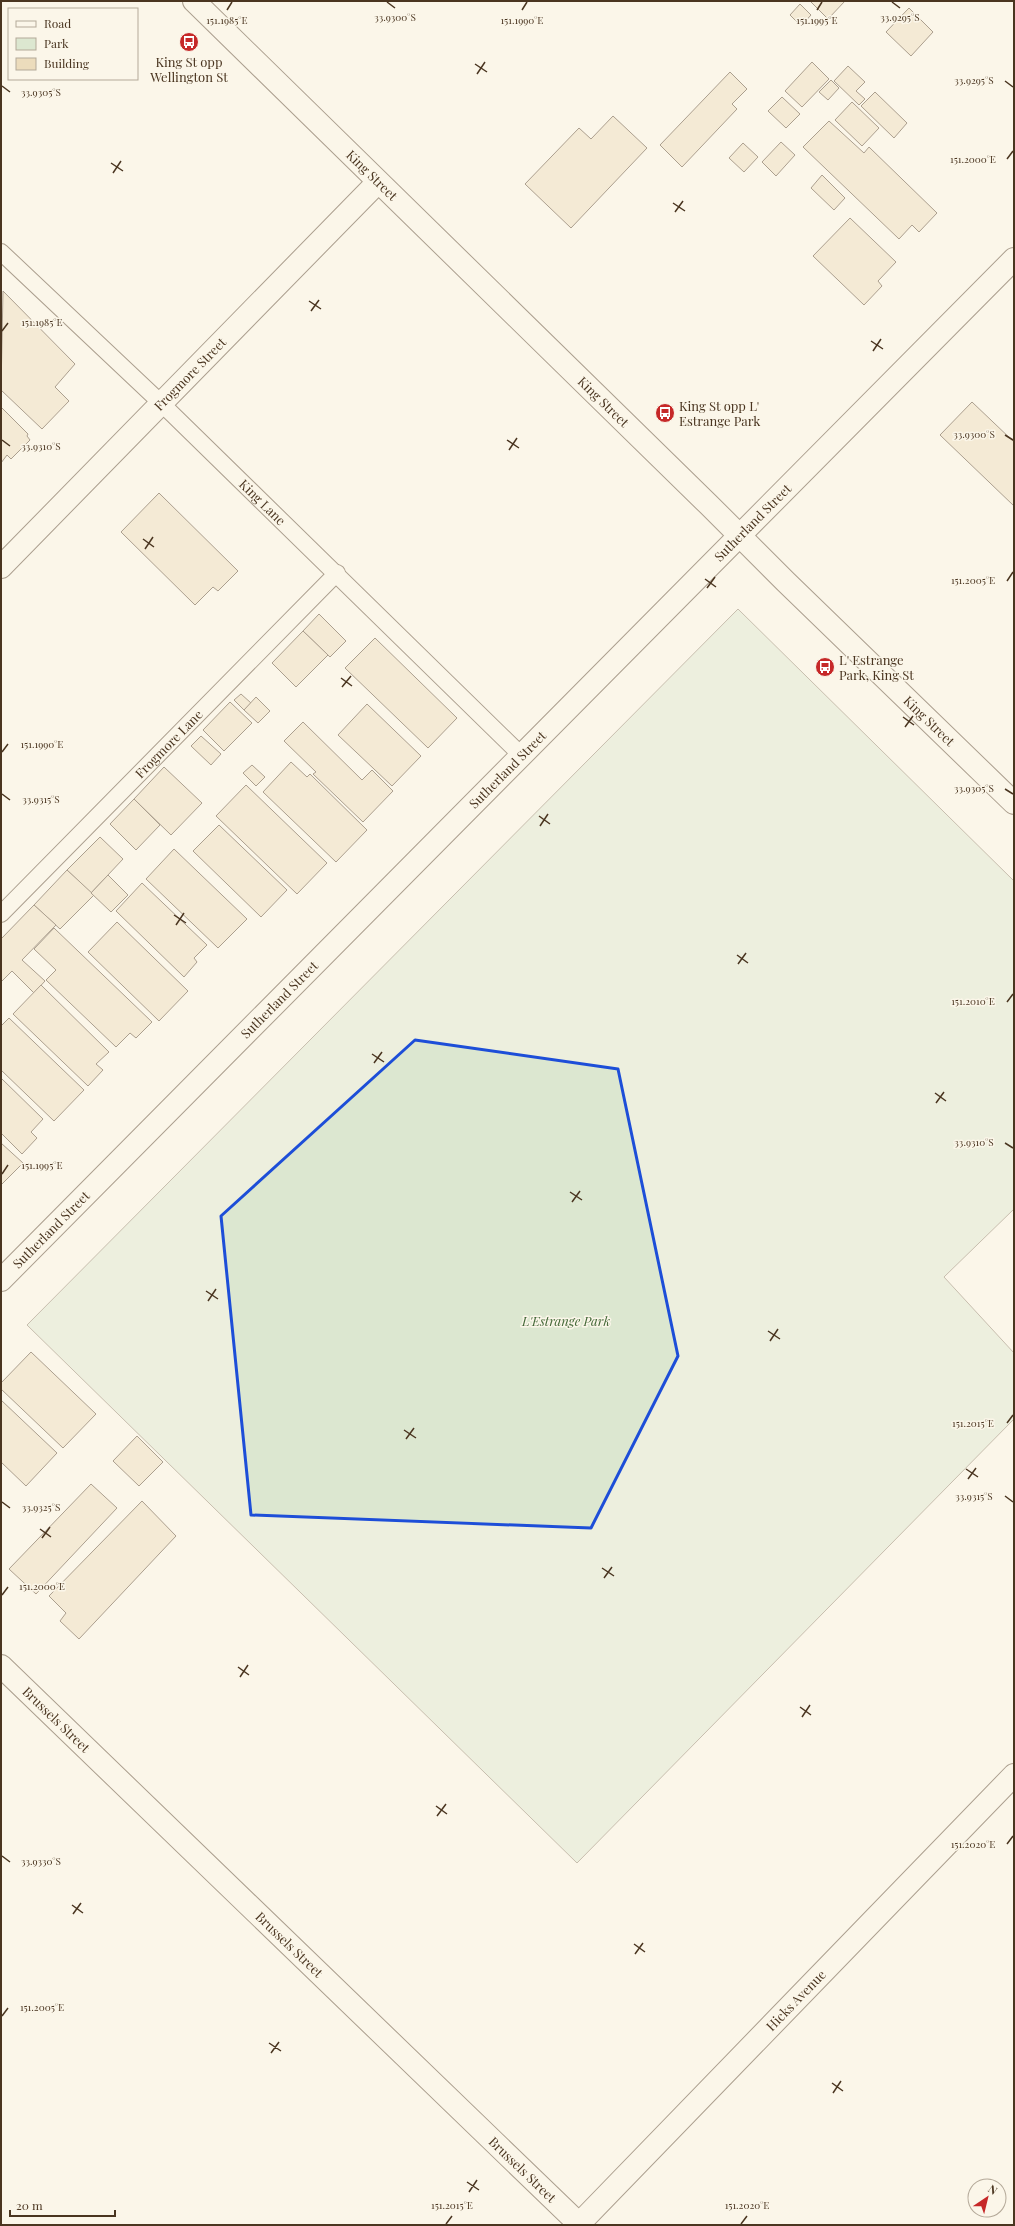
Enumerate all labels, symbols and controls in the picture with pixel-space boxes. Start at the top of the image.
legend [8,8,138,80]
text: 33.9300°S [374,10,416,24]
text: 33.9295°S [880,10,920,24]
text: 151.1985°E [206,13,248,27]
text: 151.1990°E [501,13,543,27]
text: 151.1995°E [796,13,838,27]
text: Road [44,15,71,31]
bus stop icon: King St opp Wellington St [178,31,200,53]
text: Park [44,35,69,51]
place label: King St opp Wellington St [149,53,228,85]
text: Building [44,55,90,71]
text: 33.9295°S [954,73,994,87]
text: 33.9305°S [21,85,61,99]
street label: King Street [343,146,402,204]
text: 151.2000°E [950,152,996,166]
text: 151.1985°E [21,315,63,329]
street label: Frogmore Street [150,333,229,414]
street label: King Street [575,373,633,431]
place label: King St opp L' Estrange Park [679,397,761,429]
bus stop icon: King St opp L' Estrange Park [654,402,676,424]
text: 33.9300°S [953,427,995,441]
text: 33.9310°S [21,439,61,453]
street label: King Lane [236,475,290,529]
street label: Sutherland Street [710,479,795,565]
text: 151.2005°E [951,573,995,587]
place label: L' Estrange Park, King St [839,651,914,683]
bus stop icon: L' Estrange Park, King St [814,656,836,678]
street label: King Street [900,692,959,750]
street label: Frogmore Lane [131,705,206,781]
street label: Sutherland Street [465,727,550,812]
text: 151.1990°E [21,737,63,751]
text: 33.9305°S [954,781,994,795]
text: 33.9315°S [22,792,60,806]
street label: Sutherland Street [237,957,321,1042]
text: 151.2010°E [951,994,995,1008]
text: 33.9310°S [954,1135,994,1149]
text: 151.1995°E [21,1158,63,1172]
street label: Sutherland Street [8,1187,93,1272]
park label: L'Estrange Park [521,1312,610,1329]
text: 151.2015°E [952,1416,994,1430]
text: 33.9315°S [955,1489,993,1503]
text: 33.9325°S [22,1500,60,1514]
text: 151.2000°E [19,1579,65,1593]
street label: Brussels Street [19,1683,94,1756]
text: 151.2020°E [951,1837,995,1851]
text: 33.9330°S [21,1854,61,1868]
street label: Brussels Street [253,1908,327,1981]
street label: Hicks Avenue [762,1965,829,2034]
text: 151.2005°E [20,2000,64,2014]
street label: Brussels Street [486,2133,561,2206]
north arrow [967,2178,1007,2218]
text: N [985,2181,1001,2198]
scale bar [10,2192,115,2218]
text: 20 m [16,2197,43,2213]
text: 151.2015°E [431,2198,473,2212]
text: 151.2020°E [725,2198,769,2212]

